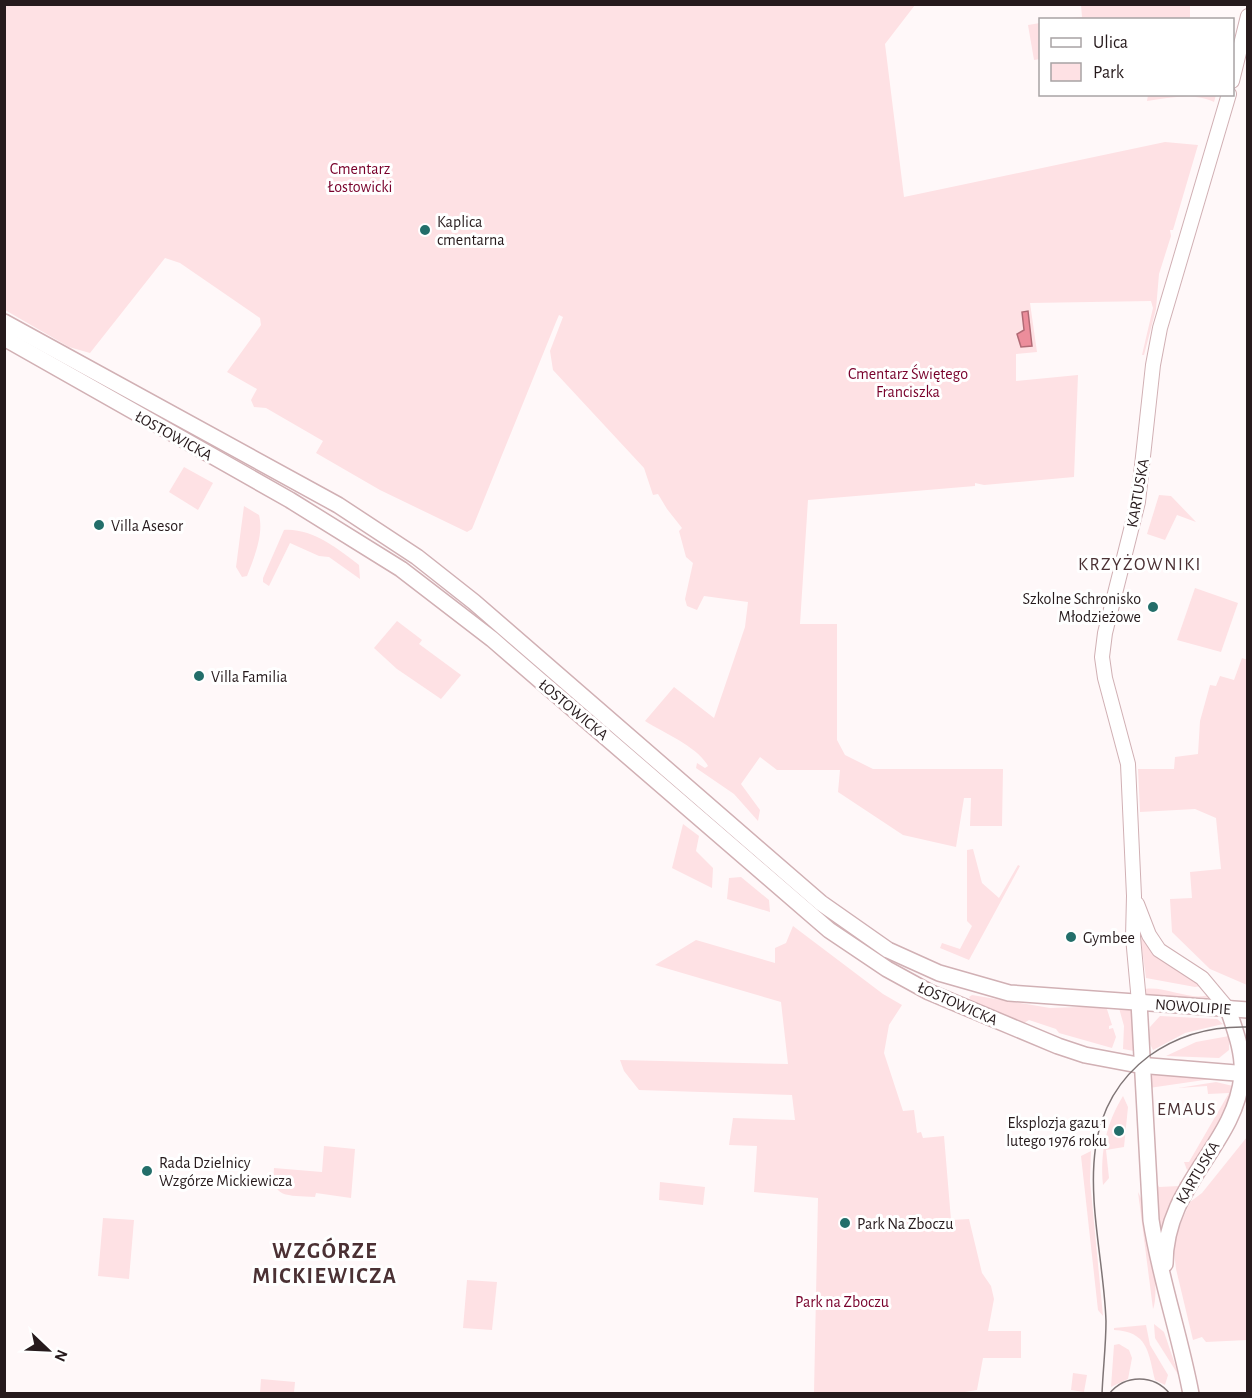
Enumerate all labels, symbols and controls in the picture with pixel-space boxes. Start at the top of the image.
legend [1039,18,1234,96]
text: Ulica [1093,34,1128,52]
text: Park [1093,64,1125,82]
park label: Cmentarz Łostowicki [328,161,392,195]
place label: Kaplica cmentarna [437,214,505,248]
marker: Kaplica cmentarna [418,223,432,237]
park label: Cmentarz Świętego Franciszka [848,363,968,400]
street label: ŁOSTOWICKA [132,408,215,464]
street label: KARTUSKA [1124,457,1152,529]
marker: Villa Asesor [92,518,106,532]
place label: Villa Asesor [111,518,184,534]
district label: KRZYŻOWNIKI [1078,554,1202,574]
place label: Szkolne Schronisko Młodzieżowe [1022,591,1141,625]
marker: Szkolne Schronisko Młodzieżowe [1146,600,1160,614]
marker: Villa Familia [192,669,206,683]
place label: Villa Familia [211,669,287,685]
street label: ŁOSTOWICKA [535,676,611,743]
marker: Gymbee [1064,930,1078,944]
place label: Gymbee [1083,930,1135,947]
street label: ŁOSTOWICKA [915,979,1000,1029]
street label: NOWOLIPIE [1154,996,1232,1018]
district label: EMAUS [1157,1101,1217,1119]
place label: Eksplozja gazu 1 lutego 1976 roku [1006,1115,1107,1149]
marker: Eksplozja gazu 1 lutego 1976 roku [1112,1124,1126,1138]
street label: KARTUSKA [1173,1139,1223,1206]
place label: Rada Dzielnicy Wzgórze Mickiewicza [159,1155,292,1189]
marker: Rada Dzielnicy Wzgórze Mickiewicza [140,1164,154,1178]
marker: Park Na Zboczu [838,1216,852,1230]
place label: Park Na Zboczu [857,1216,953,1232]
district label: WZGÓRZE MICKIEWICZA [253,1237,397,1287]
park label: Park na Zboczu [795,1294,889,1310]
north arrow [18,1320,78,1380]
text: N [51,1347,70,1364]

